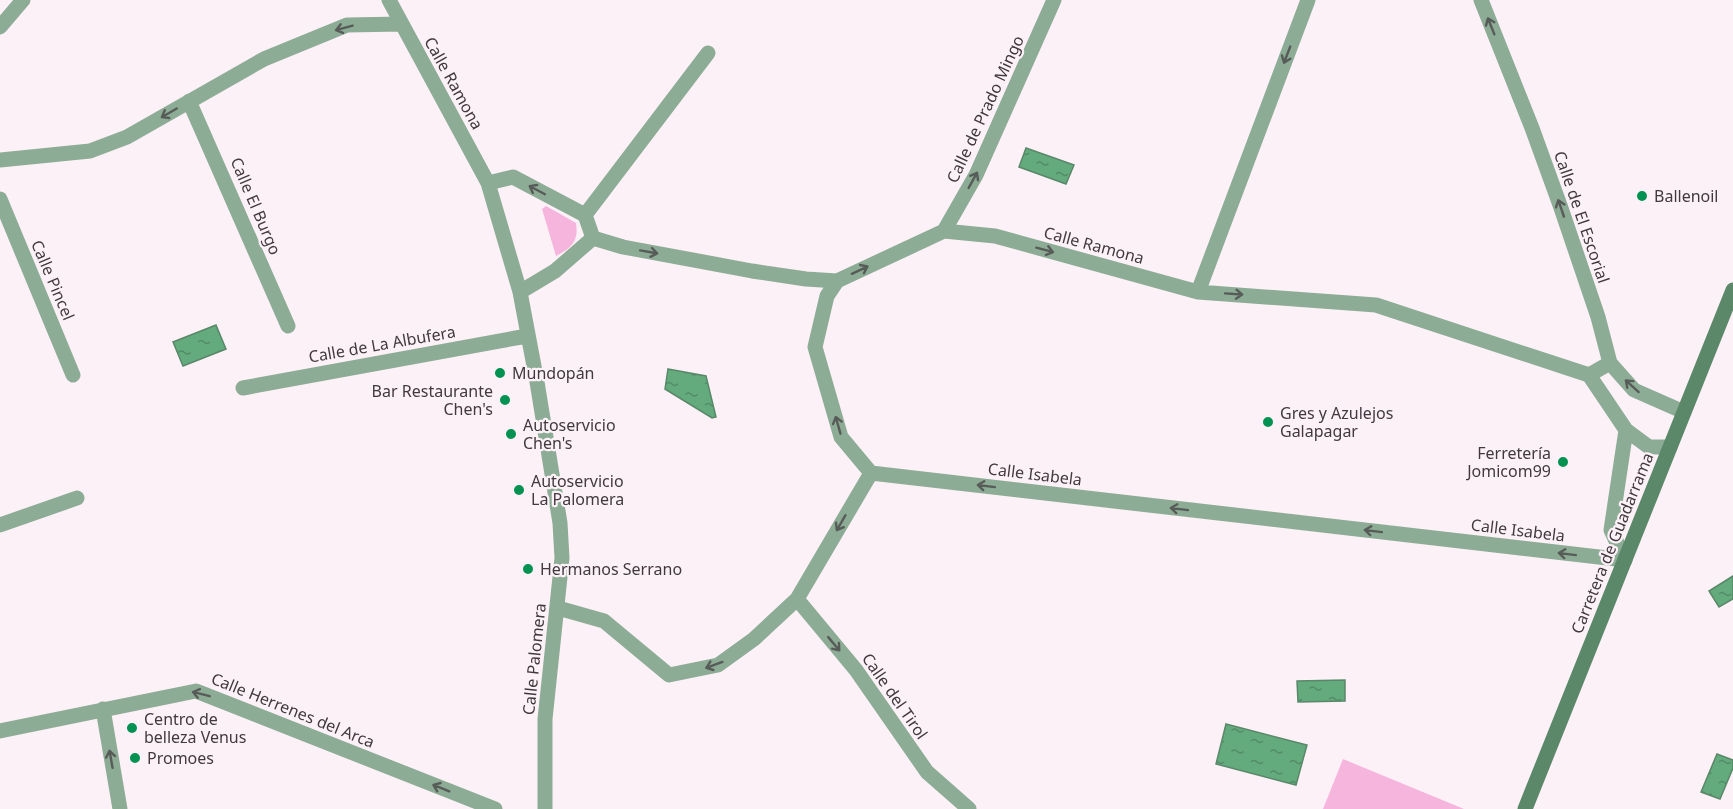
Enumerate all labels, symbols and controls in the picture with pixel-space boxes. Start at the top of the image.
one-way arrow [1485,17,1496,35]
one-way arrow [335,23,354,34]
street label: Calle de Prado Mingo [941,32,1029,186]
street label: Calle Ramona [419,33,489,133]
one-way arrow [1281,45,1292,64]
one-way arrow [161,107,178,119]
street label: Calle de El Escorial [1549,148,1615,286]
street label: Calle El Burgo [226,154,286,258]
one-way arrow [967,172,979,189]
one-way arrow [529,184,547,195]
place label: Ballenoil [1654,185,1718,207]
marker: Ballenoil [1635,189,1649,203]
one-way arrow [1555,198,1566,217]
street label: Calle Ramona [1041,221,1147,269]
street label: Calle Pincel [26,237,80,323]
one-way arrow [1035,245,1054,256]
one-way arrow [639,247,658,258]
one-way arrow [851,263,869,275]
one-way arrow [1224,289,1244,300]
street label: Calle de La Albufera [307,320,457,368]
place label: Mundopán [512,362,595,384]
marker: Mundopán [493,366,507,380]
one-way arrow [1625,379,1640,393]
place label: Bar Restaurante Chen's [372,380,493,420]
marker: Bar Restaurante Chen's [498,393,512,407]
place label: Gres y Azulejos Galapagar [1280,402,1393,442]
place label: Autoservicio Chen's [523,414,616,454]
marker: Gres y Azulejos Galapagar [1261,415,1275,429]
one-way arrow [832,416,843,435]
marker: Autoservicio Chen's [504,427,518,441]
place label: Ferretería Jomicom99 [1465,442,1551,482]
street label: Carretera de Guadarrama [1566,449,1658,637]
marker: Ferretería Jomicom99 [1556,455,1570,469]
street label: Calle Isabela [987,457,1083,491]
place label: Autoservicio La Palomera [531,470,624,510]
one-way arrow [976,480,996,491]
marker: Autoservicio La Palomera [512,483,526,497]
one-way arrow [1170,503,1190,514]
street label: Calle Isabela [1470,513,1566,547]
one-way arrow [835,514,847,531]
one-way arrow [1364,525,1383,536]
one-way arrow [1557,548,1577,559]
place label: Hermanos Serrano [540,558,682,580]
marker: Hermanos Serrano [521,562,535,576]
street label: Calle Palomera [517,602,551,716]
one-way arrow [828,636,841,652]
street label: Calle del Tirol [857,648,933,744]
one-way arrow [705,660,723,671]
street label: Calle Herrenes del Arca [208,667,378,753]
one-way arrow [192,688,211,700]
place label: Centro de belleza Venus [144,708,246,748]
marker: Centro de belleza Venus [125,721,139,735]
place label: Promoes [147,747,214,769]
one-way arrow [105,750,116,769]
marker: Promoes [128,751,142,765]
one-way arrow [432,781,451,792]

